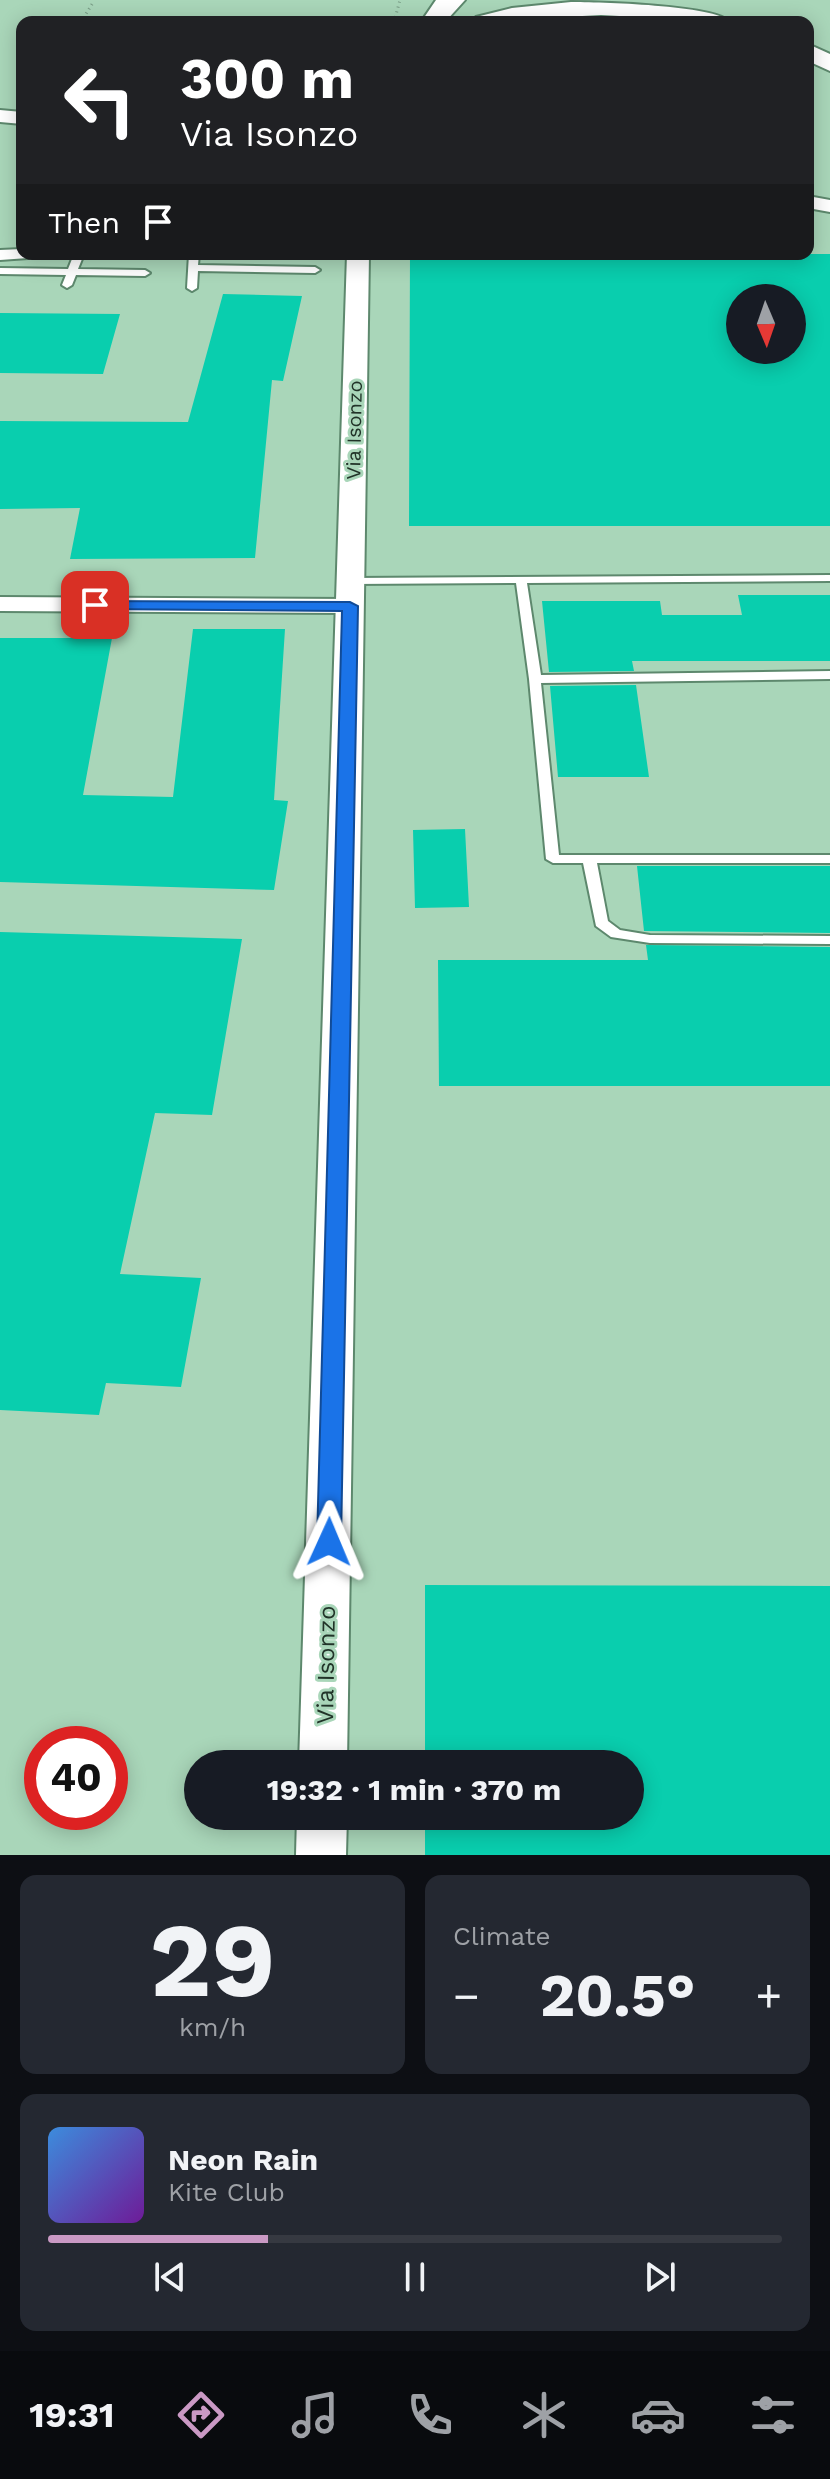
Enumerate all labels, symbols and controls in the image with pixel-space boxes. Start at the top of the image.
text: 300 m [180,46,354,112]
icon: left [48,48,152,152]
text: Via Isonzo [180,113,358,155]
icon: arrive [136,200,180,244]
text: Then [48,205,120,240]
north arrow [726,284,806,364]
map controls [726,284,806,364]
street label: Via Isonzo [341,380,367,480]
pin [61,571,129,639]
icon: arrive [73,583,117,627]
position arrow [287,1500,371,1584]
street label: Via Isonzo [311,1605,341,1725]
speed limit sign: 40 [24,1726,128,1830]
text: 19:32 · 1 min · 370 m [267,1772,561,1807]
text: 29 [149,1899,276,2021]
text: Climate [453,1921,551,1951]
text: 20.5° [540,1960,695,2031]
text: − [453,1970,480,2022]
text: + [755,1970,782,2022]
text: km/h [179,2012,246,2042]
text: Neon Rain [168,2142,318,2177]
text: Kite Club [168,2177,285,2207]
icon: previous [148,2255,192,2299]
icon: pause [393,2255,437,2299]
icon: next [638,2255,682,2299]
icon: directions [173,2387,229,2443]
icon: music [287,2387,343,2443]
icon: phone [402,2387,458,2443]
icon: climate [516,2387,572,2443]
icon: car [630,2387,686,2443]
icon: filters [745,2387,801,2443]
text: 19:31 [29,2394,115,2436]

